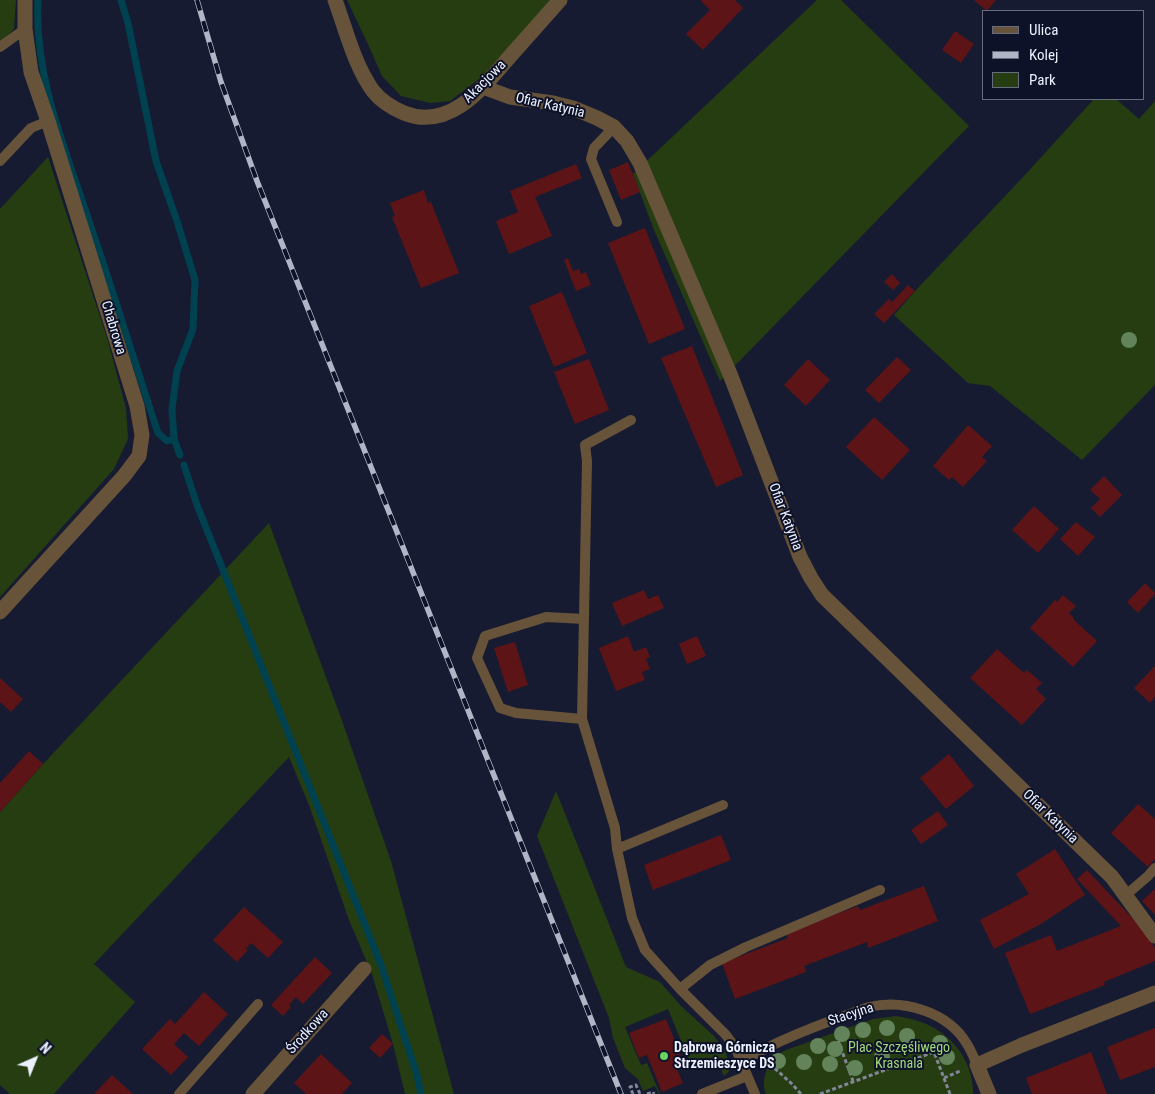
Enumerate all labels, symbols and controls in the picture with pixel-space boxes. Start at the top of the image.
legend [982,10,1145,100]
text: Ulica [1029,21,1058,39]
text: Kolej [1029,46,1058,64]
street label: Akacjowa [460,57,510,107]
text: Park [1029,71,1056,89]
street label: Ofiar Katynia [514,90,586,122]
street label: Chabrowa [97,299,129,357]
street label: Ofiar Katynia [765,481,805,553]
street label: Ofiar Katynia [1019,786,1081,848]
street label: Stacyjna [826,1000,876,1030]
street label: Środkowa [284,1006,332,1058]
north arrow [10,1034,60,1084]
text: N [37,1039,54,1057]
place label: Dąbrowa Górnicza Strzemieszyce DS [674,1040,775,1072]
park label: Plac Szczęśliwego Krasnala [848,1040,950,1072]
marker: Dąbrowa Górnicza Strzemieszyce DS [658,1050,670,1062]

